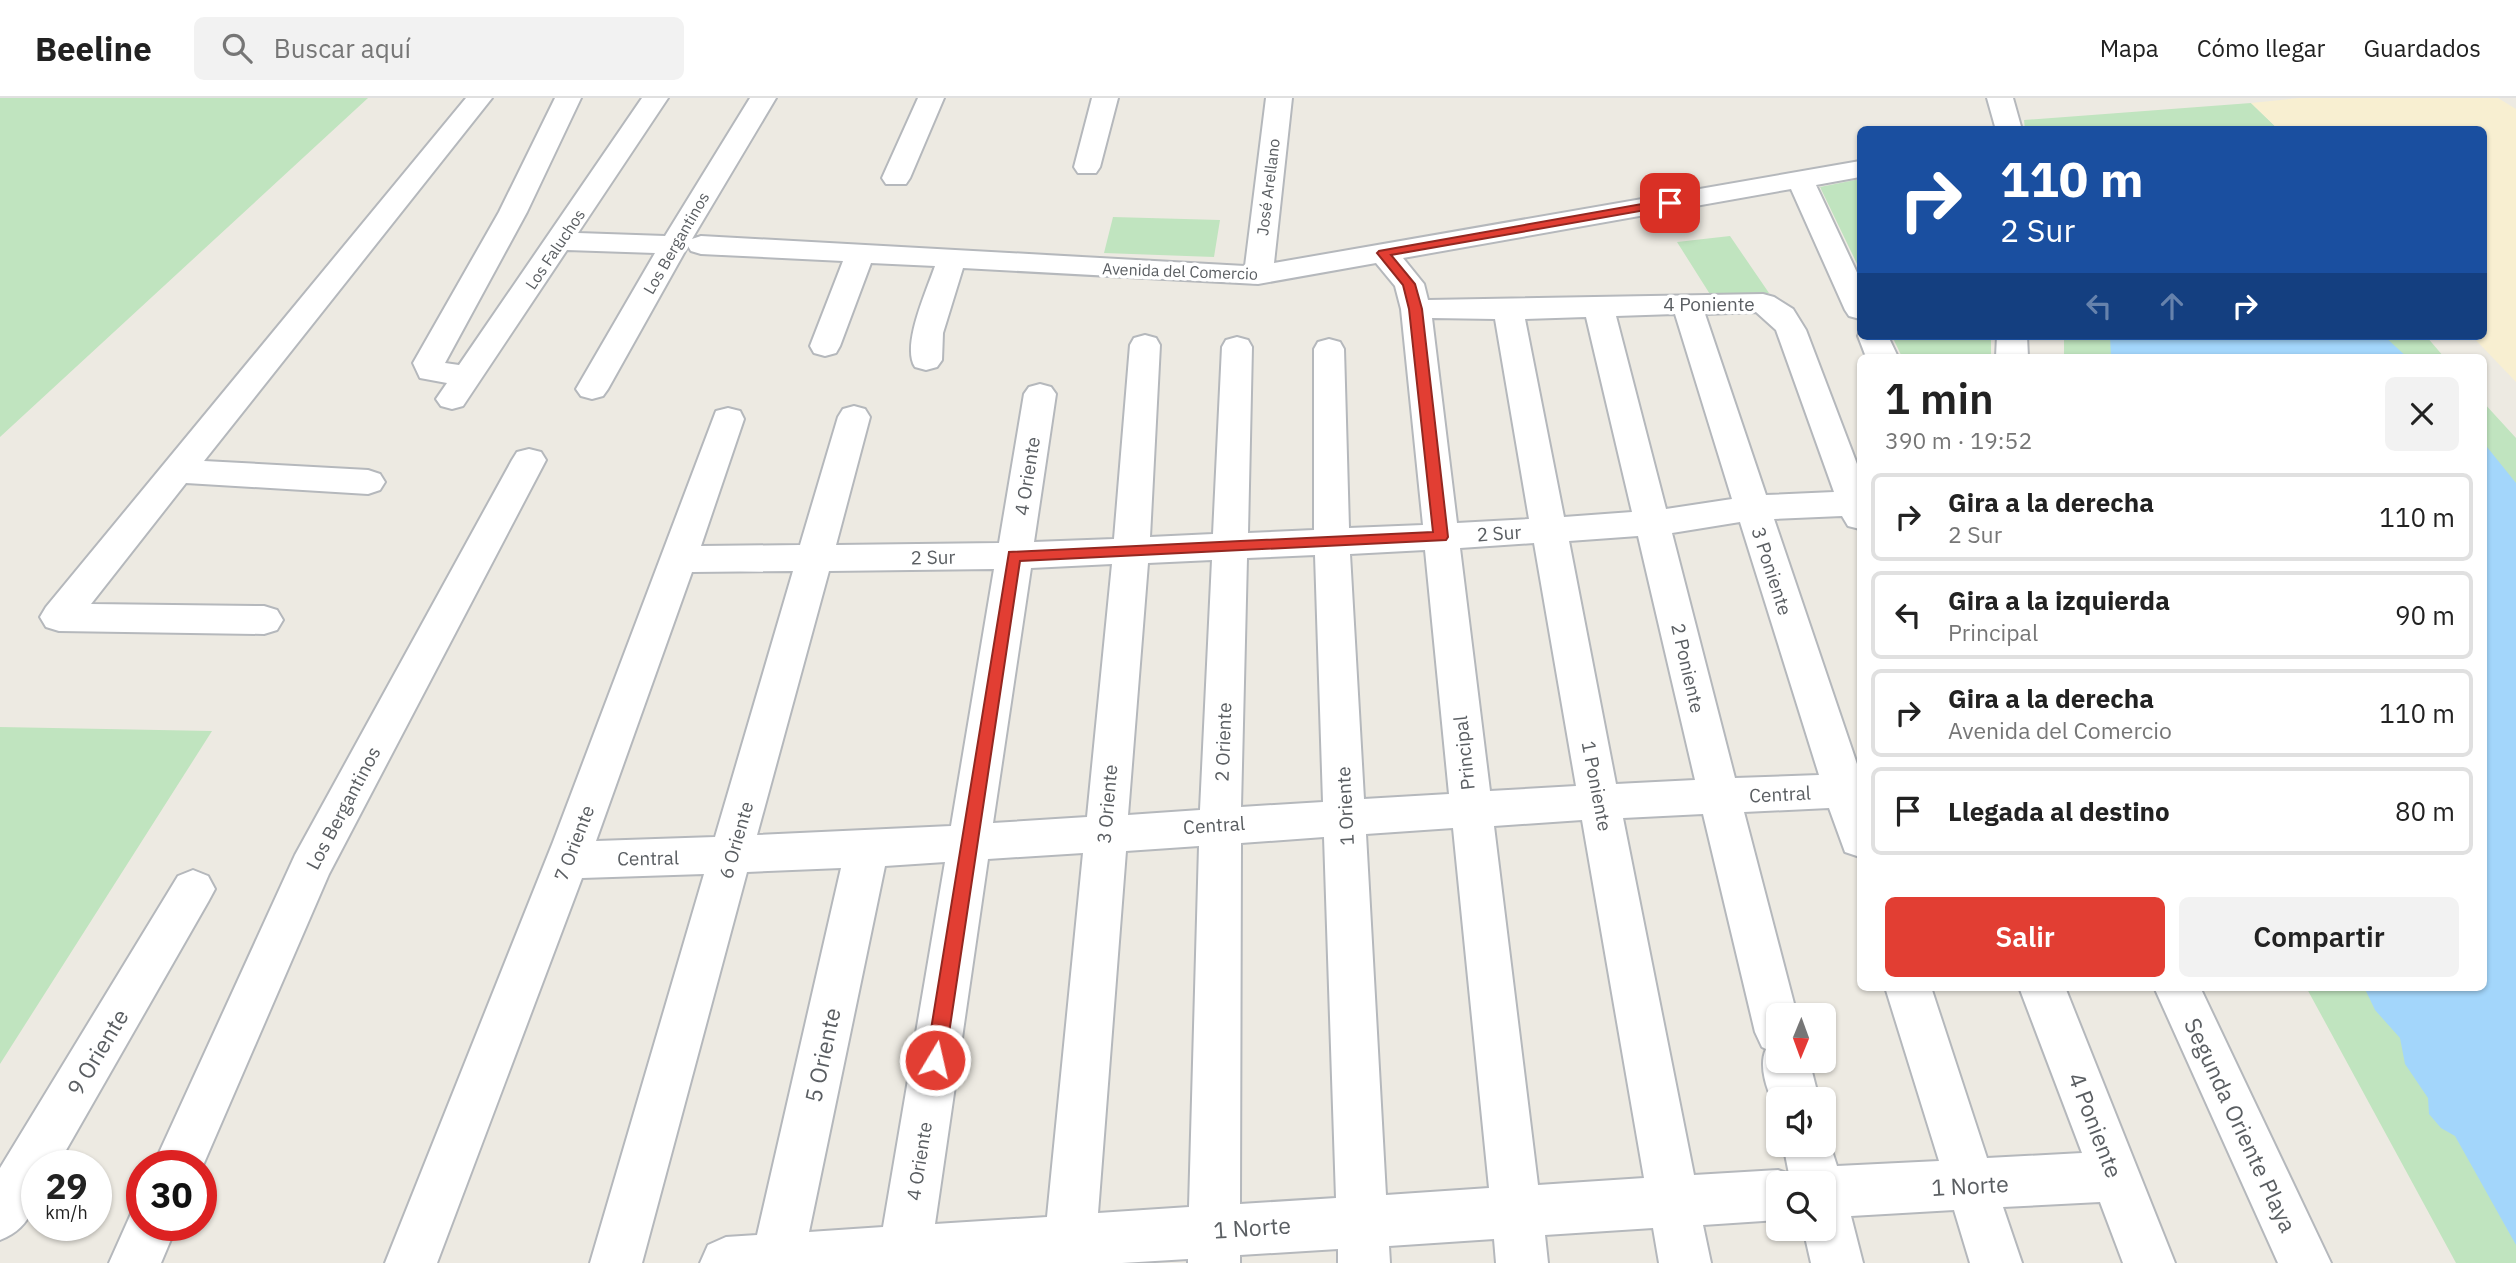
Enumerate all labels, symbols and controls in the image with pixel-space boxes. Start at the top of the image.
search box [194,17,684,80]
text: Beeline [35,27,152,70]
icon: search [218,29,256,67]
text: Buscar aquí [274,31,411,65]
text: Mapa [2100,32,2159,64]
text: Cómo llegar [2197,32,2325,64]
text: Guardados [2363,32,2481,64]
street label: José Arellano [1252,137,1284,237]
text: 110 m [2000,147,2144,210]
icon: right [1885,154,1976,245]
pin [1640,173,1700,233]
icon: arrive [1651,184,1689,222]
street label: Los Bergantinos [639,188,713,298]
street label: Los Faluchos [521,205,589,293]
text: 2 Sur [2000,209,2075,251]
street label: Avenida del Comercio [1102,258,1258,284]
icon: left [2080,287,2118,325]
icon: ahead [2153,287,2191,325]
icon: right [2226,287,2264,325]
street label: 4 Poniente [1663,292,1755,316]
text: 1 min [1885,371,1994,426]
button: close [2385,377,2459,451]
text: 390 m · 19:52 [1885,425,2032,455]
street label: 4 Oriente [1009,435,1045,517]
text: Gira a la derecha [1948,485,2154,519]
icon: right [1889,498,1927,536]
text: 110 m [2379,500,2455,534]
street label: 2 Sur [1476,519,1522,547]
text: 2 Sur [1948,519,2002,549]
street label: 3 Poniente [1746,524,1798,618]
street label: 2 Sur [910,545,956,569]
text: Gira a la izquierda [1948,583,2170,617]
icon: left [1889,596,1927,634]
text: 90 m [2395,598,2455,632]
text: Principal [1948,617,2038,647]
street label: 2 Poniente [1666,621,1710,715]
text: Gira a la derecha [1948,681,2154,715]
icon: right [1889,694,1927,732]
text: 110 m [2379,696,2455,730]
street label: 2 Oriente [1210,702,1236,782]
street label: Principal [1448,715,1480,791]
text: Avenida del Comercio [1948,715,2172,745]
street label: 1 Poniente [1576,739,1618,833]
street label: Los Bergantinos [300,742,386,874]
street label: 3 Oriente [1092,763,1122,845]
street label: 1 Oriente [1331,766,1359,846]
street label: Central [1748,780,1812,808]
icon: arrive [1889,792,1927,830]
text: Llegada al destino [1948,794,2170,828]
text: 80 m [2395,794,2455,828]
street label: 6 Oriente [714,799,758,881]
street label: 7 Oriente [549,802,599,884]
street label: Central [1182,811,1246,839]
street label: Central [617,845,679,871]
button: Salir [1885,897,2165,977]
button: Compartir [2179,897,2459,977]
street label: 9 Oriente [59,1003,135,1101]
north arrow [1766,1003,1836,1073]
map controls [1766,1003,1836,1241]
street label: 5 Oriente [797,1005,847,1105]
street label: Segunda Oriente Playa [2178,1013,2304,1237]
position arrow [898,1023,972,1097]
street label: 4 Poniente [2062,1068,2130,1182]
button: sound [1766,1087,1836,1157]
street label: 4 Oriente [901,1120,937,1202]
speed limit sign: 30 [126,1150,217,1241]
text: 29 [45,1163,88,1209]
street label: 1 Norte [1931,1168,2009,1202]
button: search [1766,1171,1836,1241]
text: km/h [45,1201,88,1224]
street label: 1 Norte [1212,1209,1292,1245]

